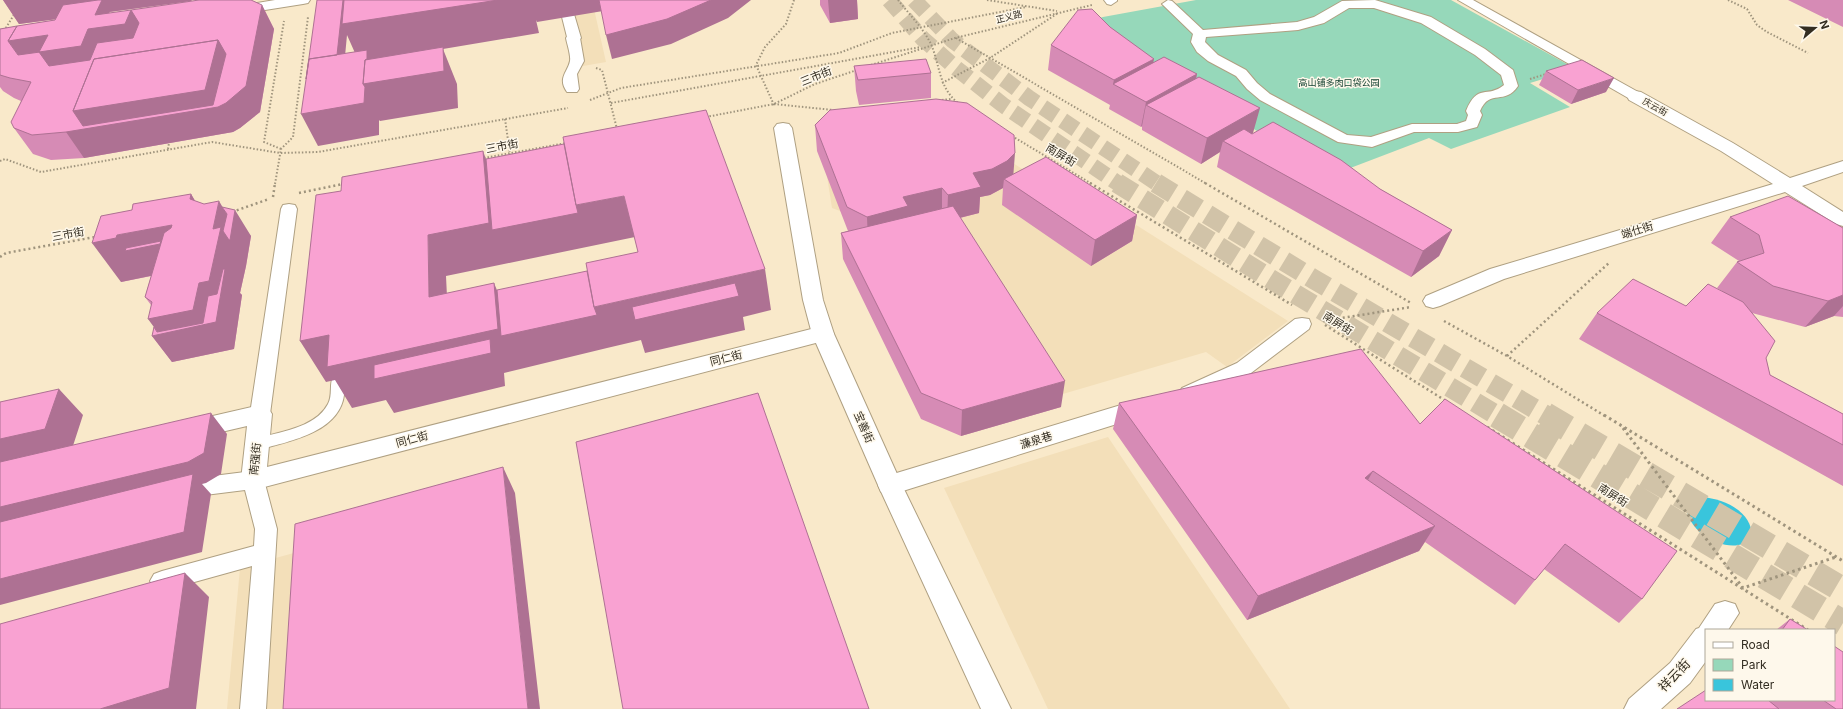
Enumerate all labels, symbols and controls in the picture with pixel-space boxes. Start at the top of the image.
street label: 正义路 [994,8,1023,25]
north arrow [1795,8,1835,48]
text: N [1816,18,1832,31]
street label: 三市街 [798,63,834,89]
park label: 高山铺多肉口袋公园 [1298,77,1380,88]
street label: 庆云街 [1641,95,1670,118]
street label: 三市街 [484,136,520,156]
street label: 南屏街 [1043,141,1079,169]
street label: 端仕街 [1619,218,1655,242]
street label: 三市街 [51,224,85,244]
street label: 南屏街 [1320,308,1356,338]
street label: 同仁街 [708,347,744,369]
street label: 宝善街 [851,409,877,445]
street label: 同仁街 [394,428,430,450]
street label: 濂泉巷 [1018,428,1054,452]
street label: 南强街 [246,442,264,476]
street label: 南屏街 [1595,480,1631,510]
legend [1705,629,1835,701]
text: Road [1741,637,1770,652]
street label: 祥云街 [1655,655,1693,695]
text: Park [1741,657,1767,672]
text: Water [1741,677,1775,692]

